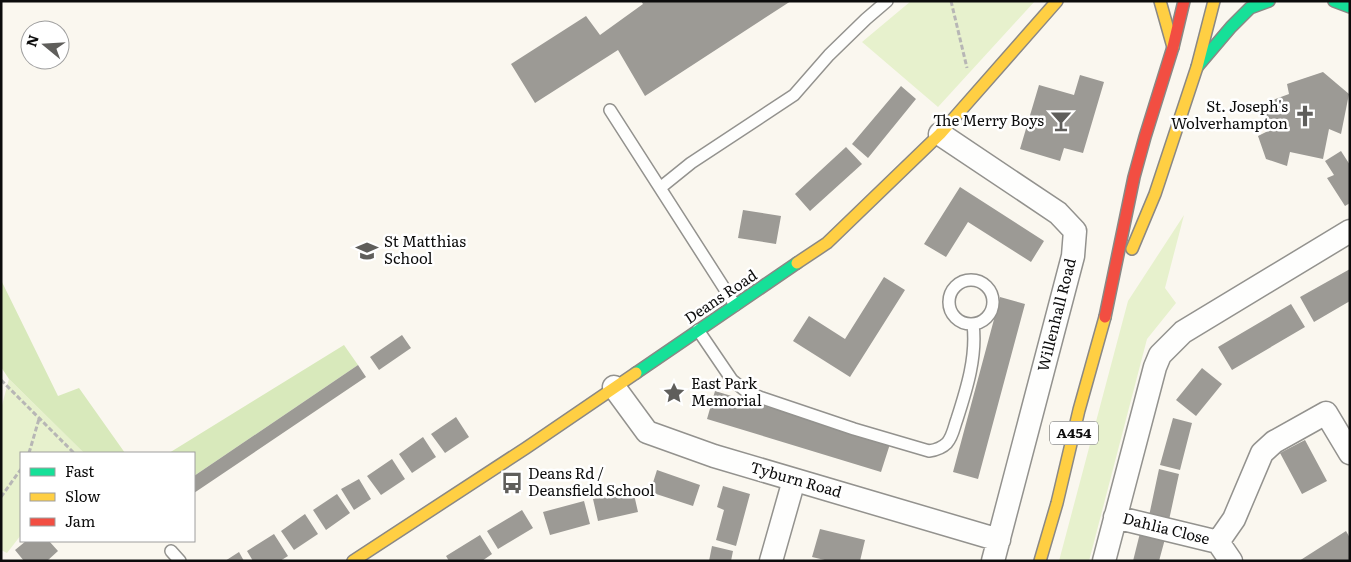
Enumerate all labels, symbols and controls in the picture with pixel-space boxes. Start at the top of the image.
north arrow [20,20,70,70]
text: N [20,32,43,49]
place label: St. Joseph's Wolverhampton [1171,94,1288,134]
church icon: St. Joseph's Wolverhampton [1292,103,1318,129]
place label: The Merry Boys [933,108,1044,131]
bar icon: The Merry Boys [1048,108,1074,134]
place label: St Matthias School [384,229,466,269]
school or university icon: St Matthias School [354,238,380,264]
street label: Willenhall Road [1030,256,1081,374]
street label: Deans Road [679,263,761,329]
place label: East Park Memorial [691,371,762,411]
place icon: East Park Memorial [661,380,687,406]
road number: A454 [1050,422,1098,444]
legend [20,452,195,542]
street label: Tyburn Road [748,455,845,503]
text: Fast [65,459,94,482]
place label: Deans Rd / Deansfield School [528,461,655,501]
bus stop icon: Deans Rd / Deansfield School [499,470,525,496]
text: Slow [65,484,100,507]
street label: Dahlia Close [1120,506,1212,550]
text: Jam [65,509,96,532]

